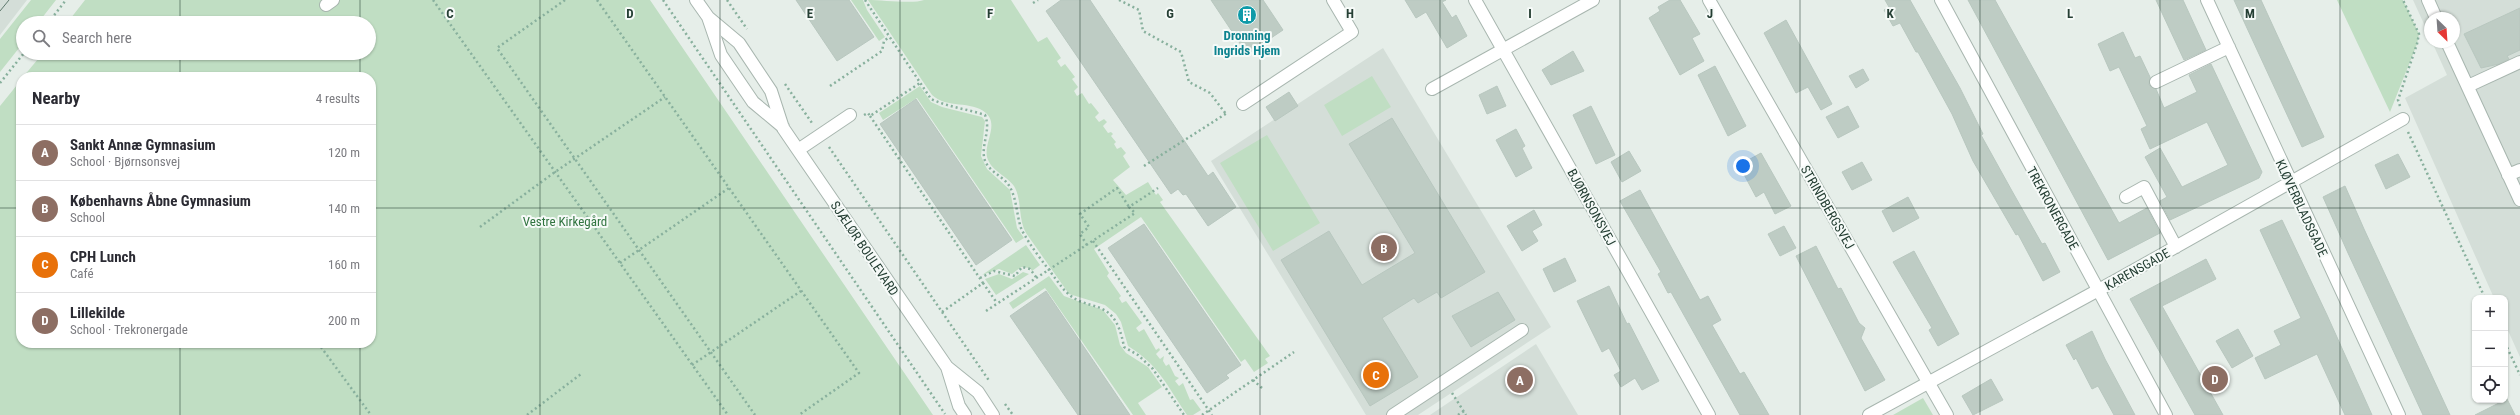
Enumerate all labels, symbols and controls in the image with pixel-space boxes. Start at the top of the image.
building icon: Dronning Ingrids Hjem [1236,4,1258,26]
text: C [446,6,454,21]
text: D [626,6,634,21]
text: E [807,6,814,21]
text: F [987,6,993,21]
text: G [1166,6,1174,21]
text: H [1346,6,1354,21]
text: I [1528,6,1532,21]
text: J [1707,6,1713,21]
text: K [1886,6,1894,21]
text: L [2067,6,2073,21]
text: M [2245,6,2255,21]
north arrow [2424,12,2460,48]
search box [16,16,376,60]
icon: search [30,27,52,49]
place label: Dronning Ingrids Hjem [1214,28,1280,58]
text: Search here [62,29,132,47]
text: Nearby [32,88,80,108]
text: 4 results [316,91,360,106]
text: Sankt Annæ Gymnasium [70,136,216,154]
text: A [41,145,49,160]
text: 120 m [328,145,360,160]
text: School · Bjørnsonsvej [70,154,180,169]
your location [1733,156,1753,176]
street label: KLØVERBLADSGADE [2272,157,2331,259]
street label: STRINDBERGSVEJ [1798,163,1858,252]
street label: TREKRONERGADE [2024,164,2082,252]
street label: BJØRNSONSVEJ [1564,166,1619,248]
text: Københavns Åbne Gymnasium [70,192,251,210]
street label: SJÆLØR BOULEVARD [827,198,902,298]
text: B [41,201,49,216]
text: 140 m [328,201,360,216]
text: School [70,210,105,225]
park label: Vestre Kirkegård [523,214,607,229]
pin: B [1371,233,1397,263]
street label: KARENSGADE [2102,245,2172,293]
text: CPH Lunch [70,248,136,266]
text: C [41,257,49,272]
text: 160 m [328,257,360,272]
text: Café [70,266,94,281]
map controls [2472,295,2508,403]
button: + [2472,295,2508,331]
text: Lillekilde [70,304,125,322]
text: D [41,313,49,328]
text: 200 m [328,313,360,328]
text: School · Trekronergade [70,322,188,337]
button: − [2472,331,2508,367]
pin: C [1363,360,1389,390]
pin: D [2202,364,2228,394]
pin: A [1507,365,1533,395]
button: locate [2472,367,2508,403]

